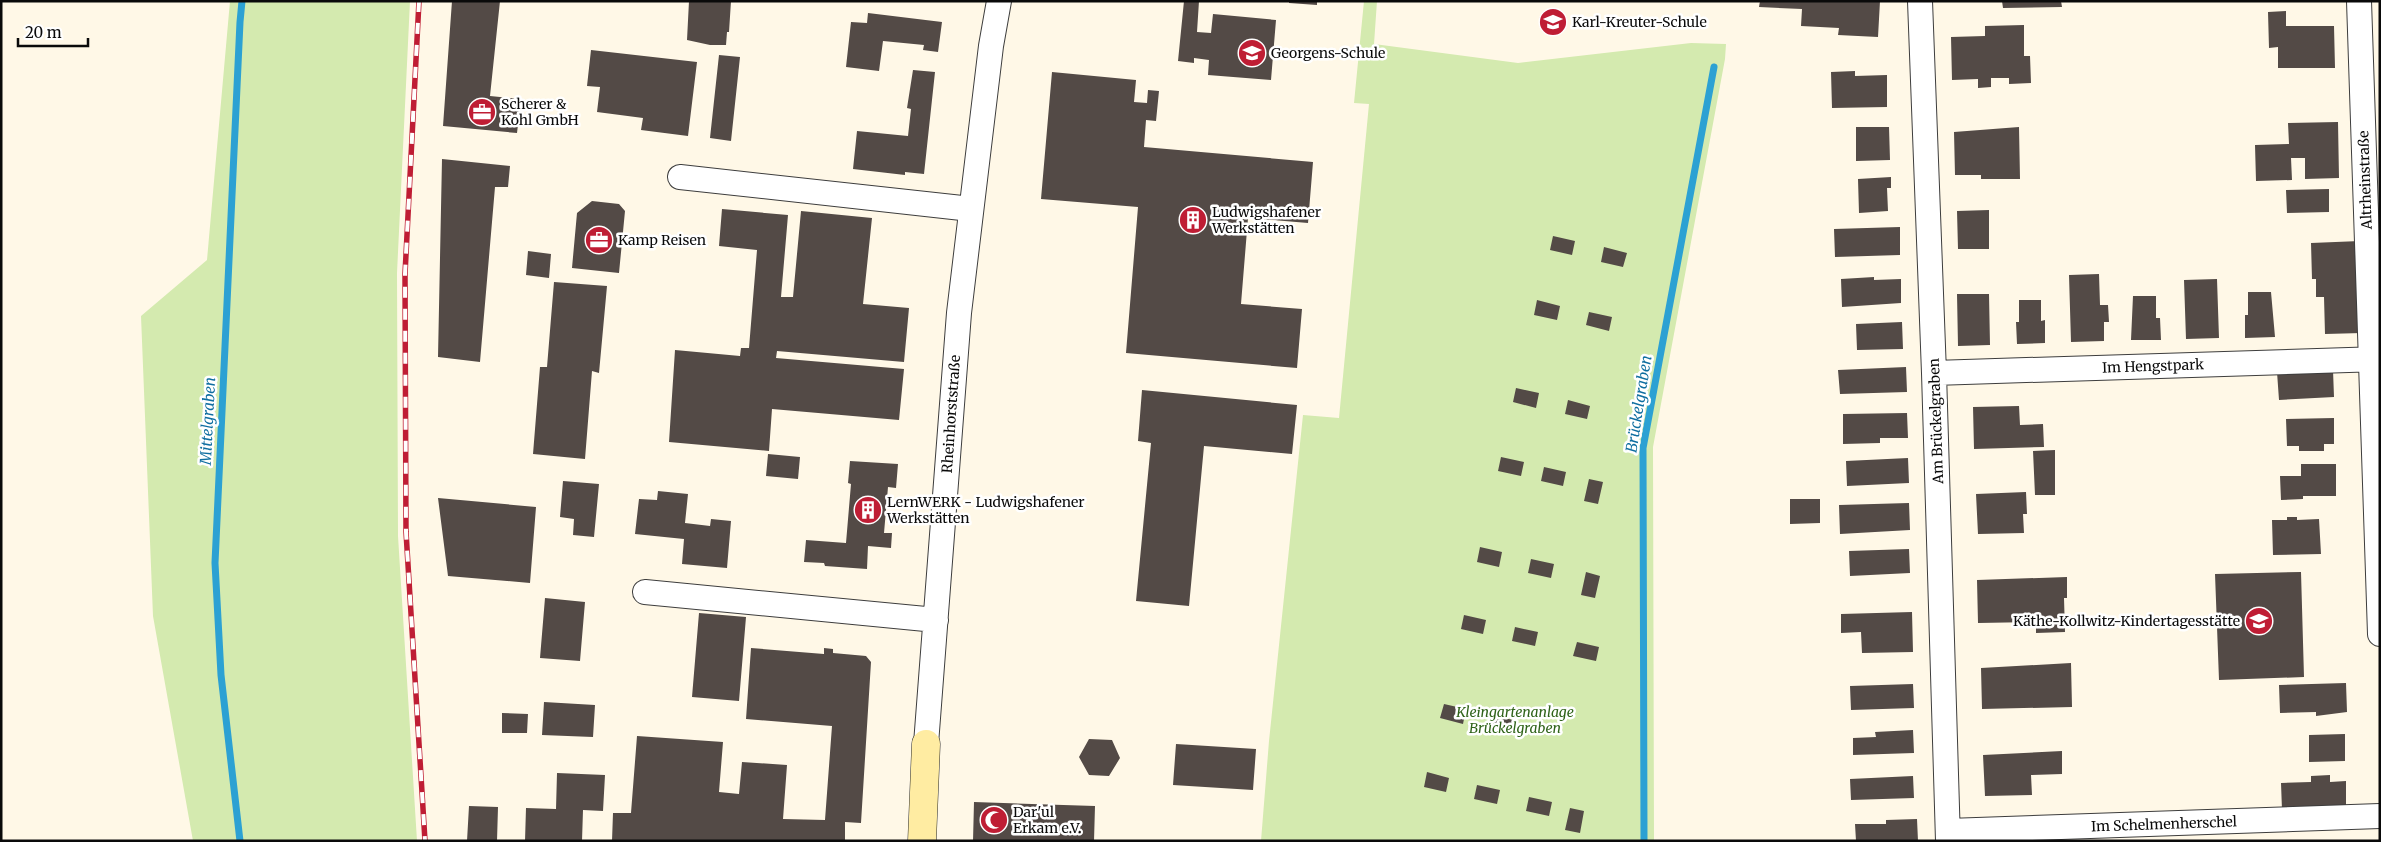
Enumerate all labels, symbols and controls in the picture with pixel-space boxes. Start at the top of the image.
school or university icon: Karl-Kreuter-Schule [1538,7,1568,37]
place label: Karl-Kreuter-Schule [1572,13,1707,31]
scale bar [18,15,88,47]
text: 20 m [25,23,62,42]
school or university icon: Georgens-Schule [1237,38,1267,68]
place label: Georgens-Schule [1271,44,1385,62]
place label: Scherer & Kohl GmbH [501,95,579,129]
office icon: Scherer & Kohl GmbH [467,97,497,127]
street label: Altrheinstraße [2354,130,2376,231]
place label: Ludwigshafener Werkstätten [1211,203,1321,237]
building icon: Ludwigshafener Werkstätten [1178,205,1208,235]
office icon: Kamp Reisen [584,225,614,255]
place label: Kamp Reisen [618,231,706,249]
street label: Rheinhorststraße [938,354,964,474]
water label: Brückelgraben [1621,354,1656,454]
street label: Im Hengstpark [2102,355,2204,377]
street label: Am Brückelgraben [1925,358,1947,485]
water label: Mittelgraben [196,377,219,466]
place label: LernWERK - Ludwigshafener Werkstätten [886,493,1085,527]
building icon: LernWERK - Ludwigshafener Werkstätten [853,495,883,525]
school or university icon: Käthe-Kollwitz-Kindertagesstätte [2244,606,2274,636]
place label: Käthe-Kollwitz-Kindertagesstätte [2013,612,2240,630]
park label: Kleingartenanlage Brückelgraben [1455,703,1574,737]
place label: Dar'ul Erkam e.V. [1013,803,1081,837]
mosque icon: Dar'ul Erkam e.V. [979,805,1009,835]
street label: Im Schelmenherschel [2091,812,2238,836]

